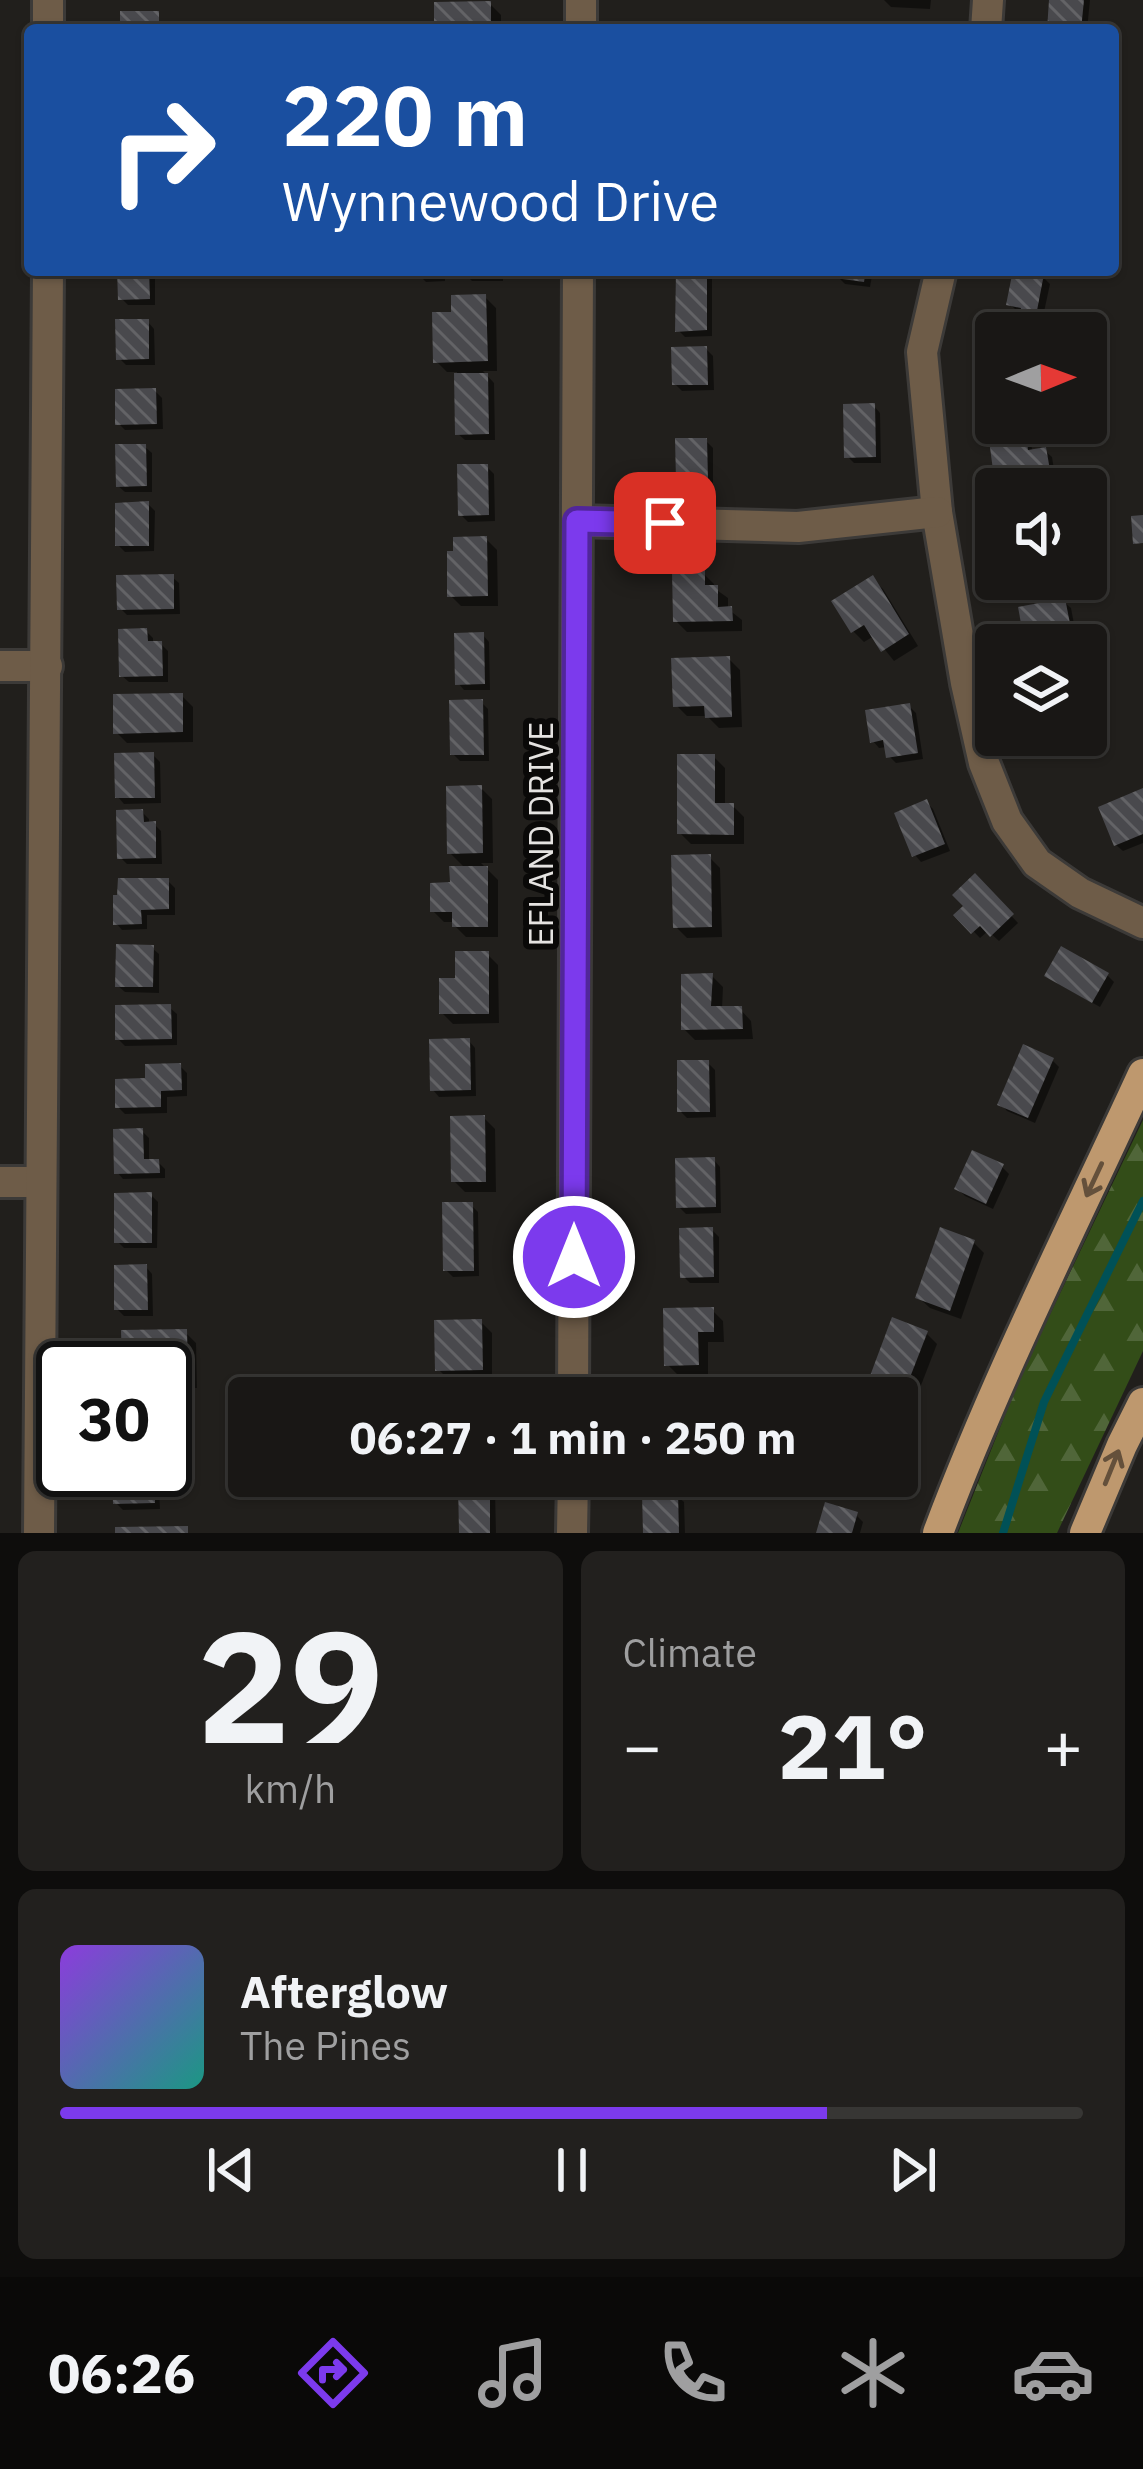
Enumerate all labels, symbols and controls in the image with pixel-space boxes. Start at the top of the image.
text: 220 m [282,60,528,169]
icon: right [84,72,240,228]
text: Wynnewood Drive [282,166,719,236]
north arrow [975,312,1107,444]
map controls [975,312,1107,756]
button: sound [975,468,1107,600]
pin [614,472,716,574]
icon: arrive [632,490,698,556]
button: layers [975,624,1107,756]
street label: EFLAND DRIVE [519,721,562,947]
one-way arrow [1082,1162,1104,1198]
position arrow [511,1194,637,1320]
speed limit sign: 30 [36,1341,192,1497]
text: 06:27 · 1 min · 250 m [350,1408,796,1466]
one-way arrow [1103,1450,1124,1487]
text: 29 [197,1583,384,1786]
text: Climate [623,1627,757,1678]
text: 21° [778,1687,928,1804]
text: − [623,1702,662,1788]
text: + [1043,1702,1083,1788]
text: km/h [244,1763,336,1814]
text: Afterglow [240,1962,448,2020]
text: The Pines [240,2020,411,2071]
icon: previous [198,2137,264,2203]
icon: pause [539,2137,605,2203]
icon: next [880,2137,946,2203]
icon: directions [291,2331,375,2415]
icon: music [471,2331,555,2415]
icon: phone [651,2331,735,2415]
icon: climate [831,2331,915,2415]
icon: car [1011,2331,1095,2415]
text: 06:26 [48,2338,195,2408]

